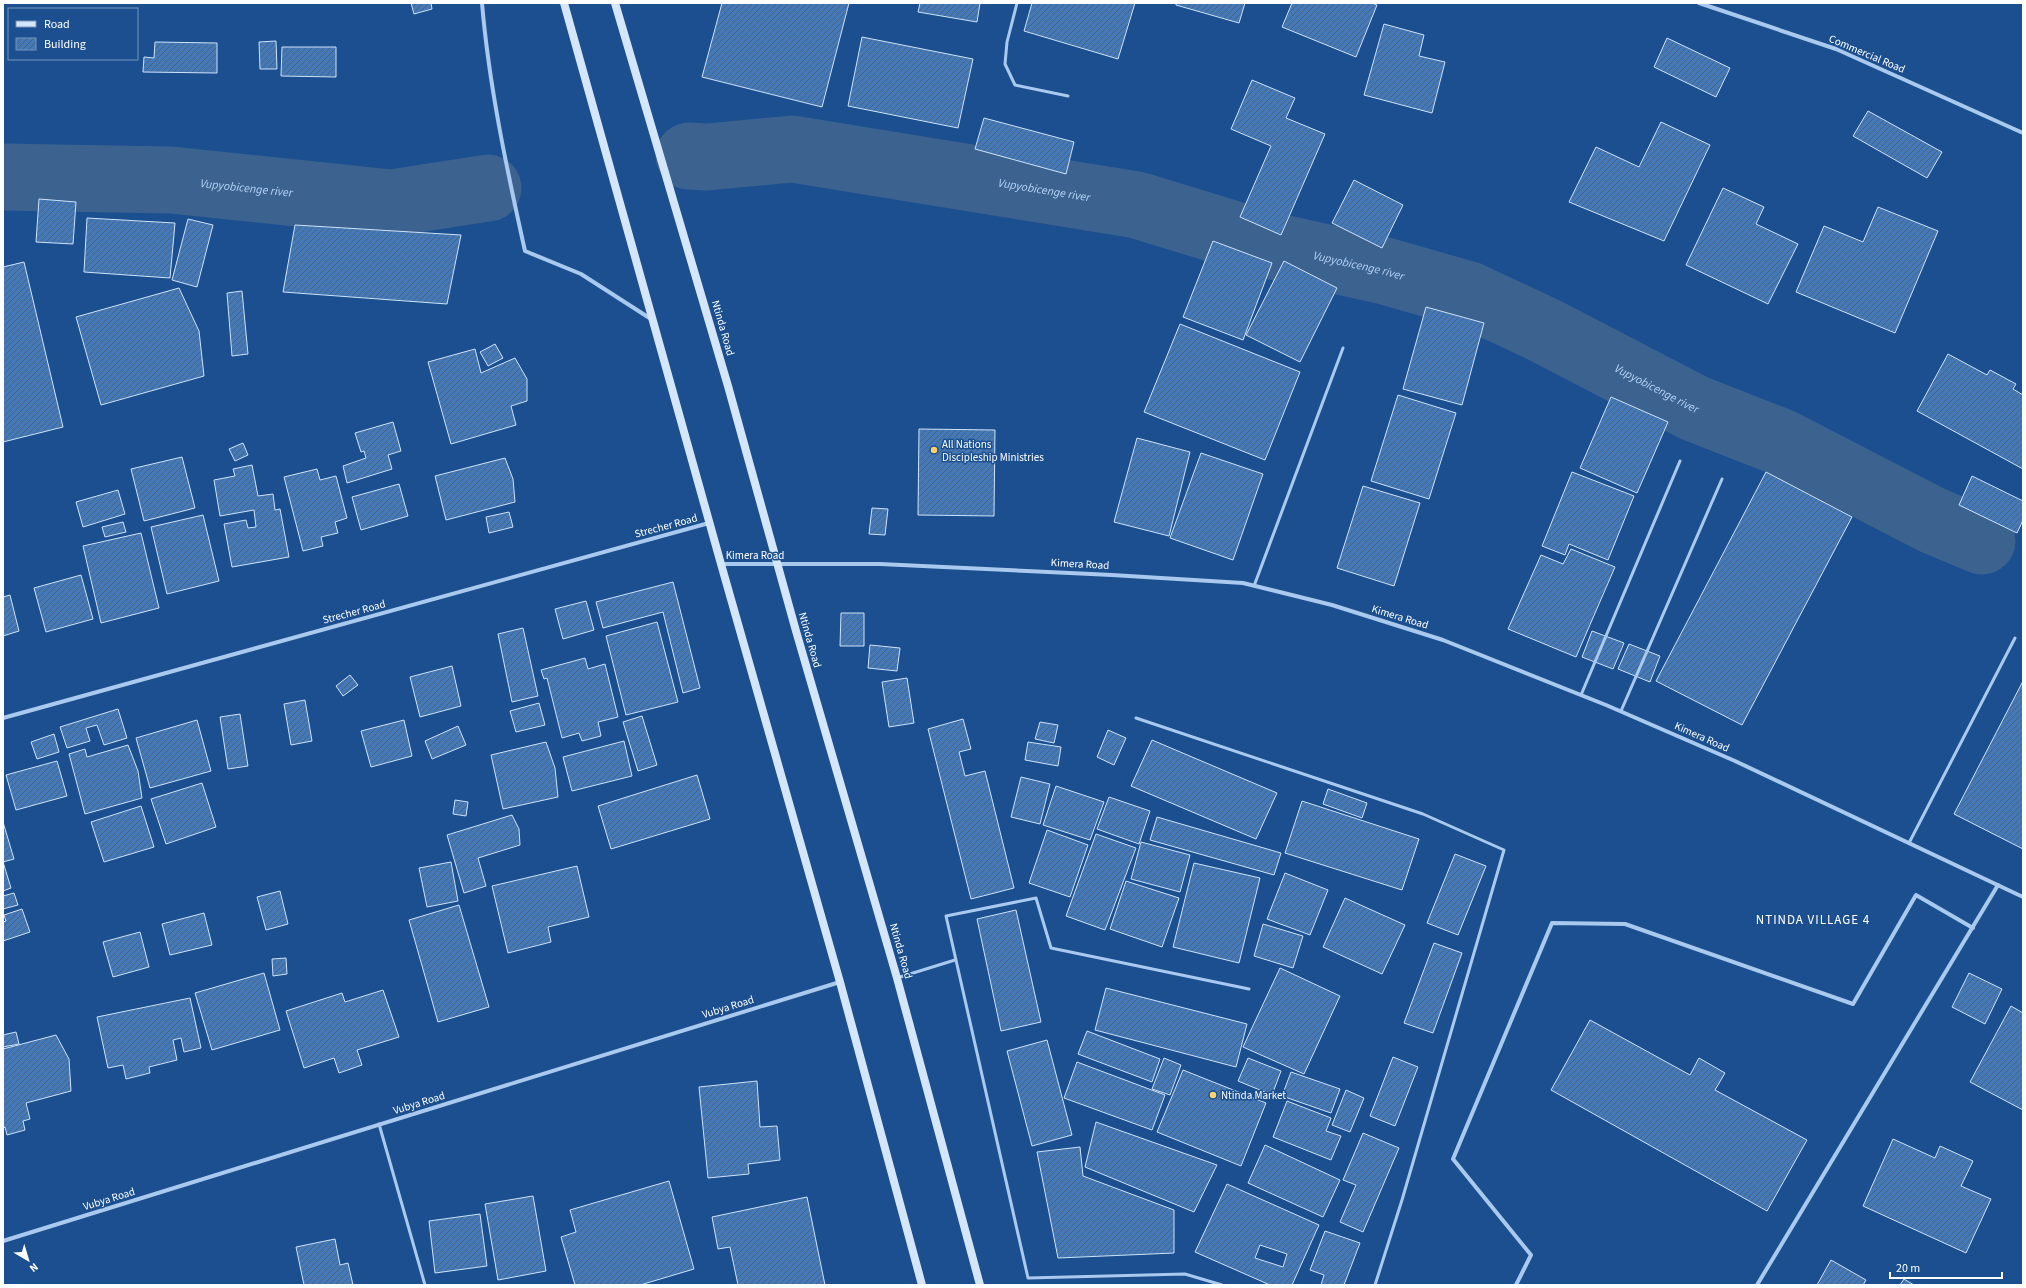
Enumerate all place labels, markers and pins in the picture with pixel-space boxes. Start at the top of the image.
place label: All Nations Discipleship Ministries [942,437,1044,465]
marker: All Nations Discipleship Ministries [929,445,939,455]
place label: Ntinda Market [1221,1088,1286,1103]
marker: Ntinda Market [1208,1090,1218,1100]

